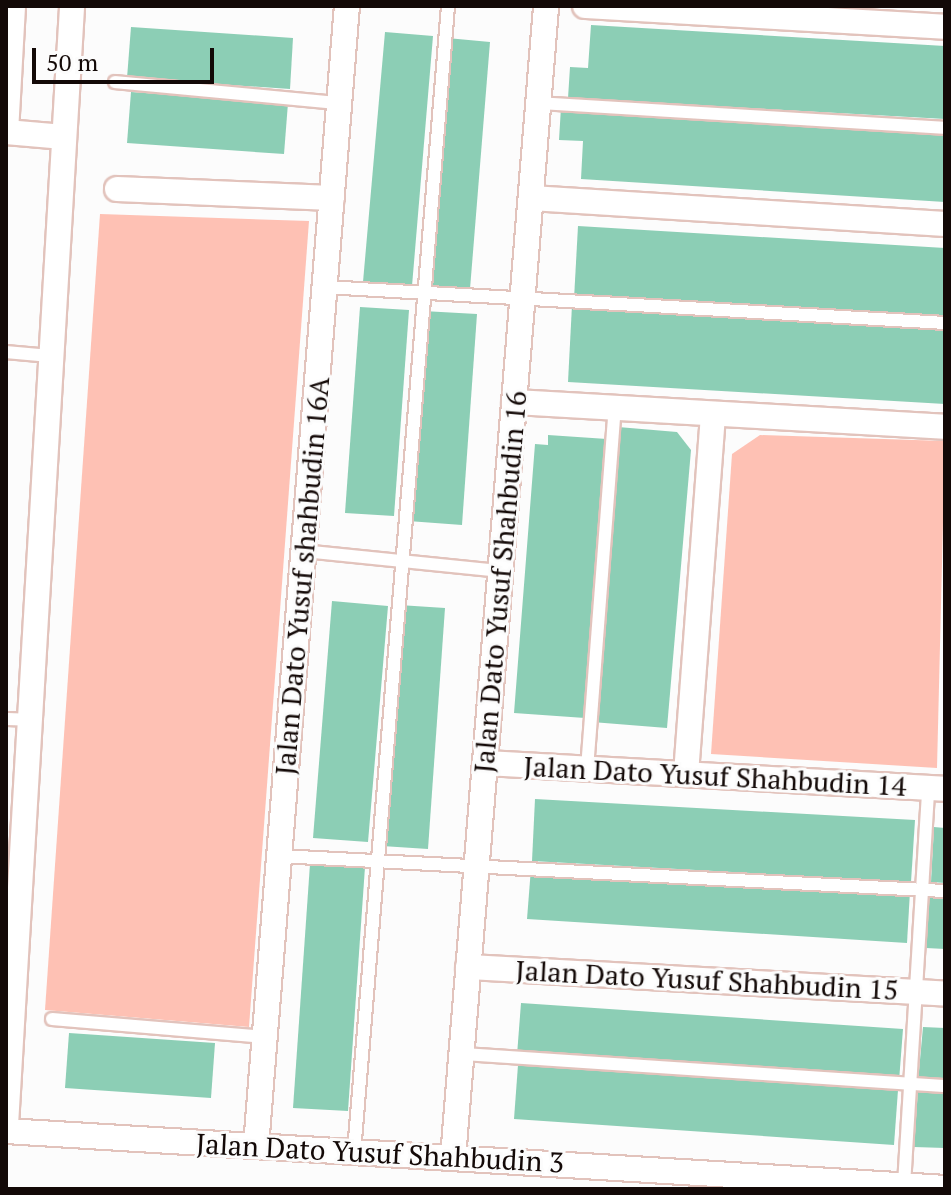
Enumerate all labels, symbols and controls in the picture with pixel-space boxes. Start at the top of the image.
scale bar [36,32,218,82]
text: 50 m [46,46,98,78]
street label: Jalan Dato Yusuf shahbudin 16A [268,376,336,776]
street label: Jalan Dato Yusuf Shahbudin 16 [467,390,533,774]
street label: Jalan Dato Yusuf Shahbudin 14 [523,749,907,803]
street label: Jalan Dato Yusuf Shahbudin 15 [515,953,899,1007]
street label: Jalan Dato Yusuf Shahbudin 3 [195,1127,565,1179]

